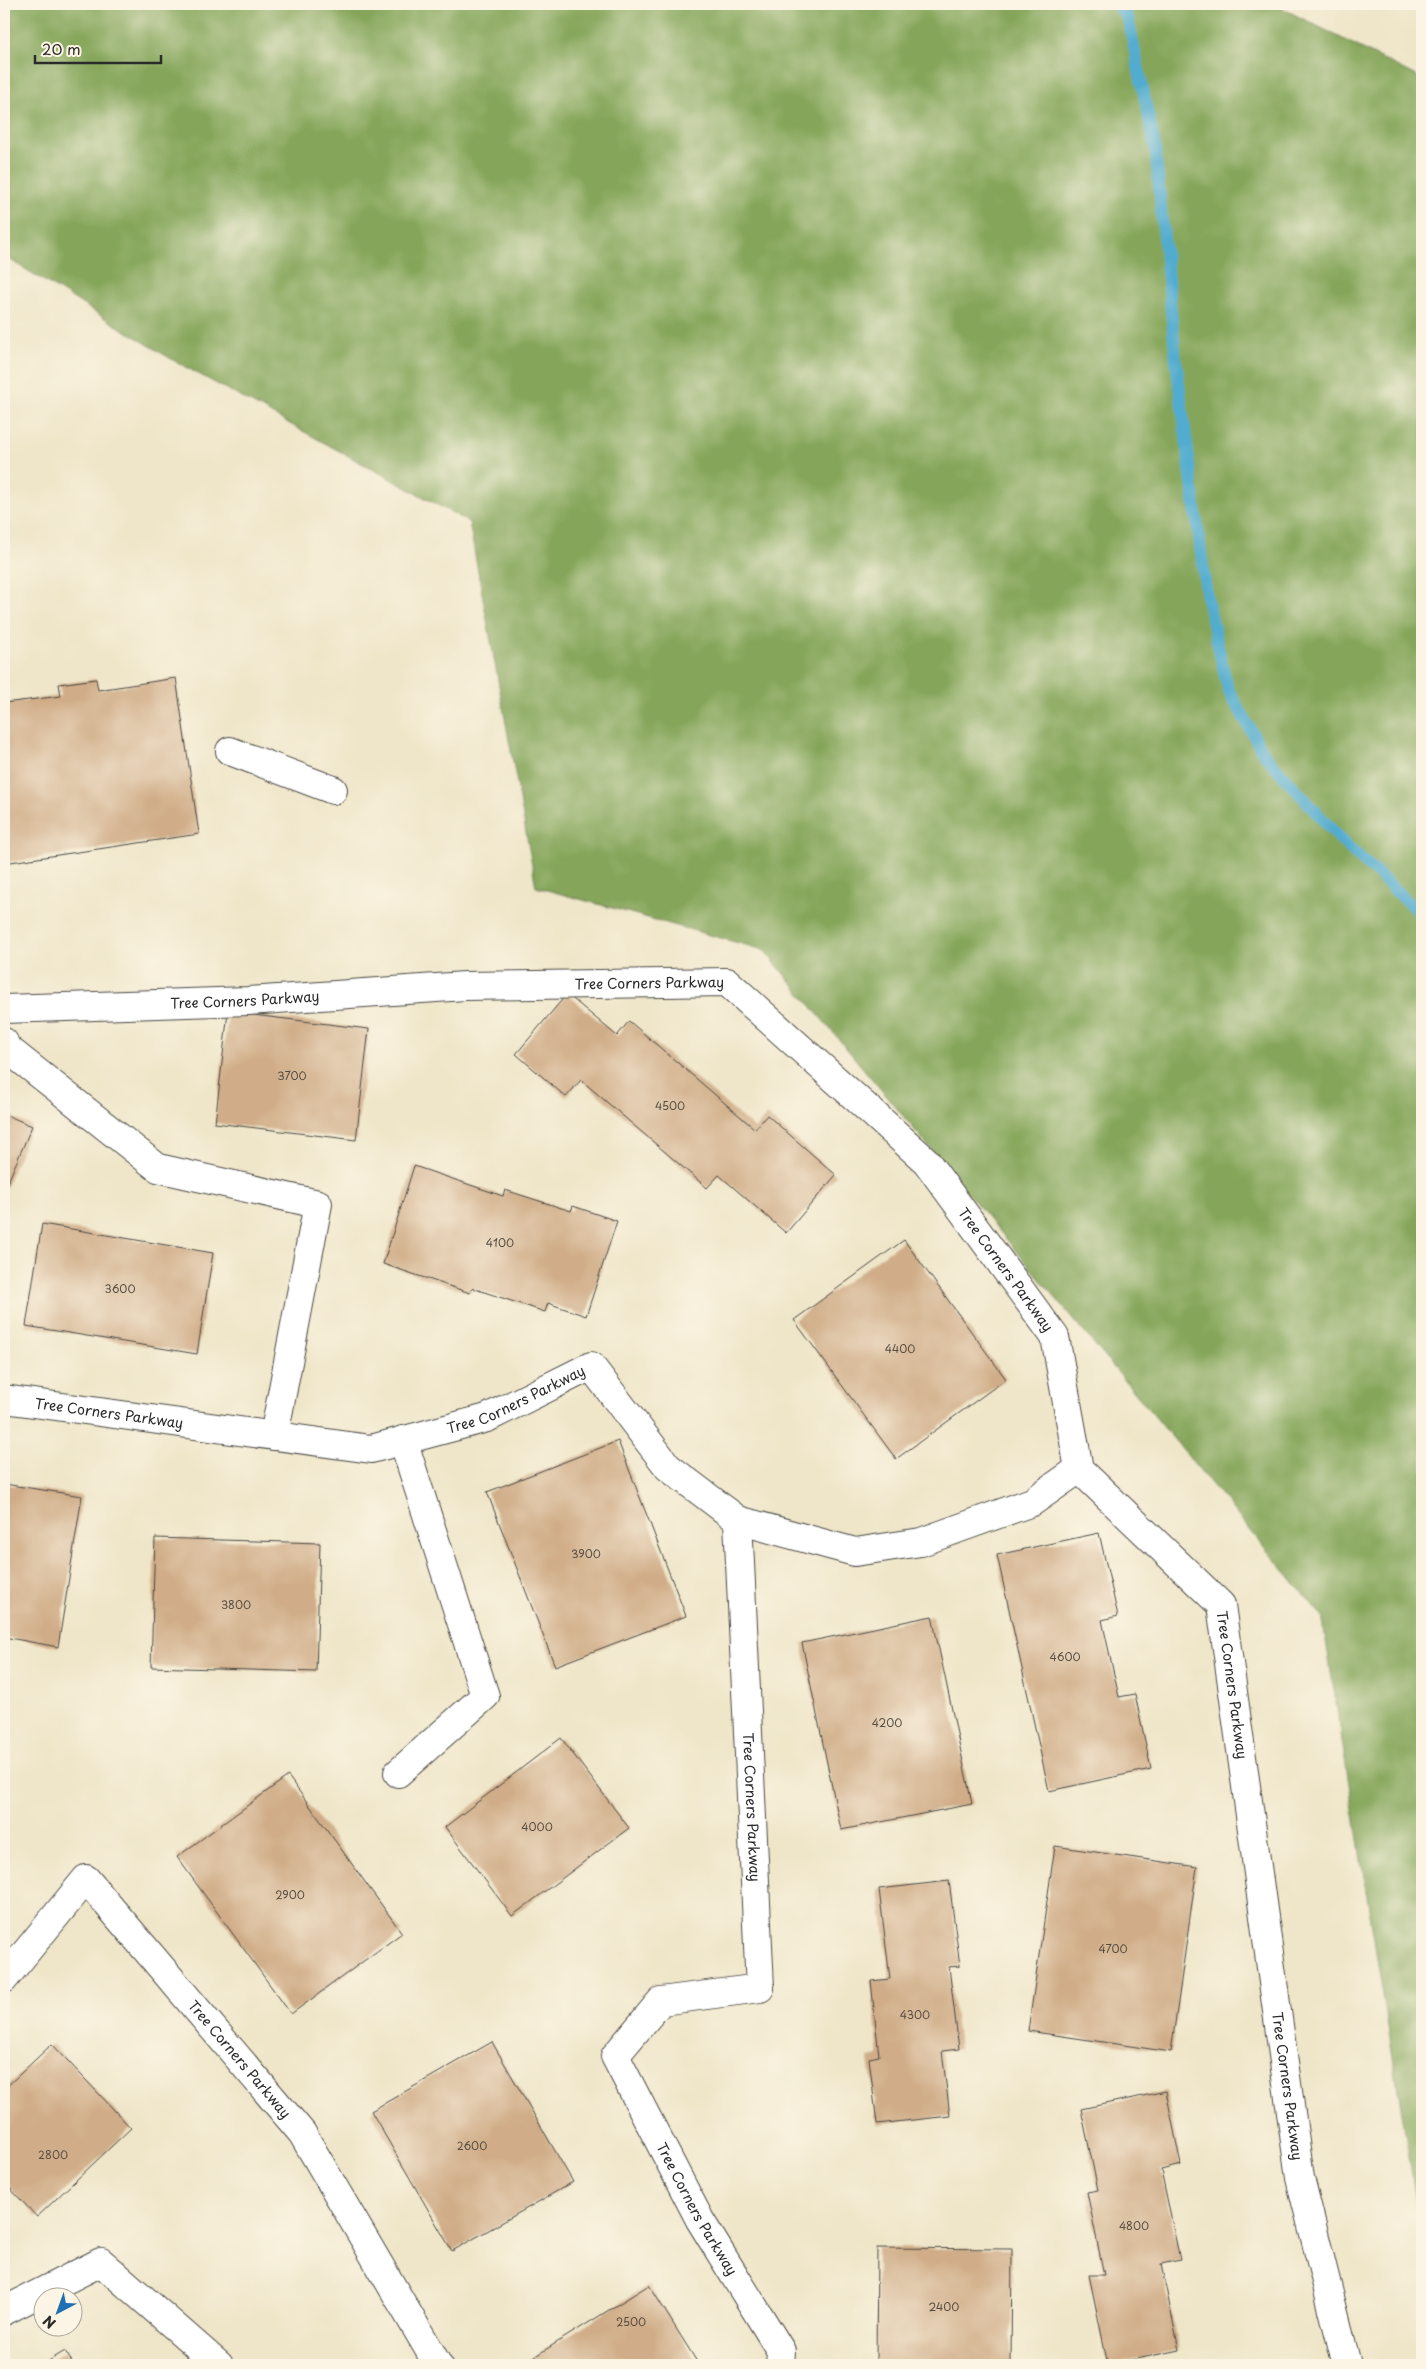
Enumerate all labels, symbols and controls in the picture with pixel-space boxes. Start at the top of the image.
scale bar [35,32,161,64]
text: 20 m [42,37,81,60]
street label: Tree Corners Parkway [575,971,724,994]
street label: Tree Corners Parkway [170,985,320,1014]
house number: 3700 [277,1067,307,1084]
house number: 4500 [655,1097,685,1114]
street label: Tree Corners Parkway [953,1203,1059,1336]
house number: 4100 [486,1234,514,1251]
house number: 3600 [105,1280,135,1297]
house number: 4400 [885,1340,915,1357]
street label: Tree Corners Parkway [444,1360,588,1438]
street label: Tree Corners Parkway [34,1392,184,1433]
house number: 3900 [571,1545,601,1562]
house number: 3800 [221,1596,251,1613]
street label: Tree Corners Parkway [1212,1609,1253,1760]
house number: 4600 [1049,1648,1081,1665]
house number: 4200 [872,1714,902,1731]
street label: Tree Corners Parkway [738,1732,766,1882]
house number: 4000 [521,1818,553,1835]
house number: 2900 [275,1886,305,1903]
house number: 4700 [1098,1940,1128,1957]
street label: Tree Corners Parkway [183,1995,296,2123]
house number: 4300 [900,2006,930,2023]
street label: Tree Corners Parkway [1267,2011,1308,2161]
house number: 2600 [457,2137,487,2154]
street label: Tree Corners Parkway [652,2139,743,2279]
house number: 2800 [38,2146,68,2163]
house number: 4800 [1119,2217,1149,2234]
north arrow [32,2286,82,2336]
house number: 2400 [929,2298,959,2315]
text: N [38,2311,60,2334]
house number: 2500 [616,2313,646,2330]

